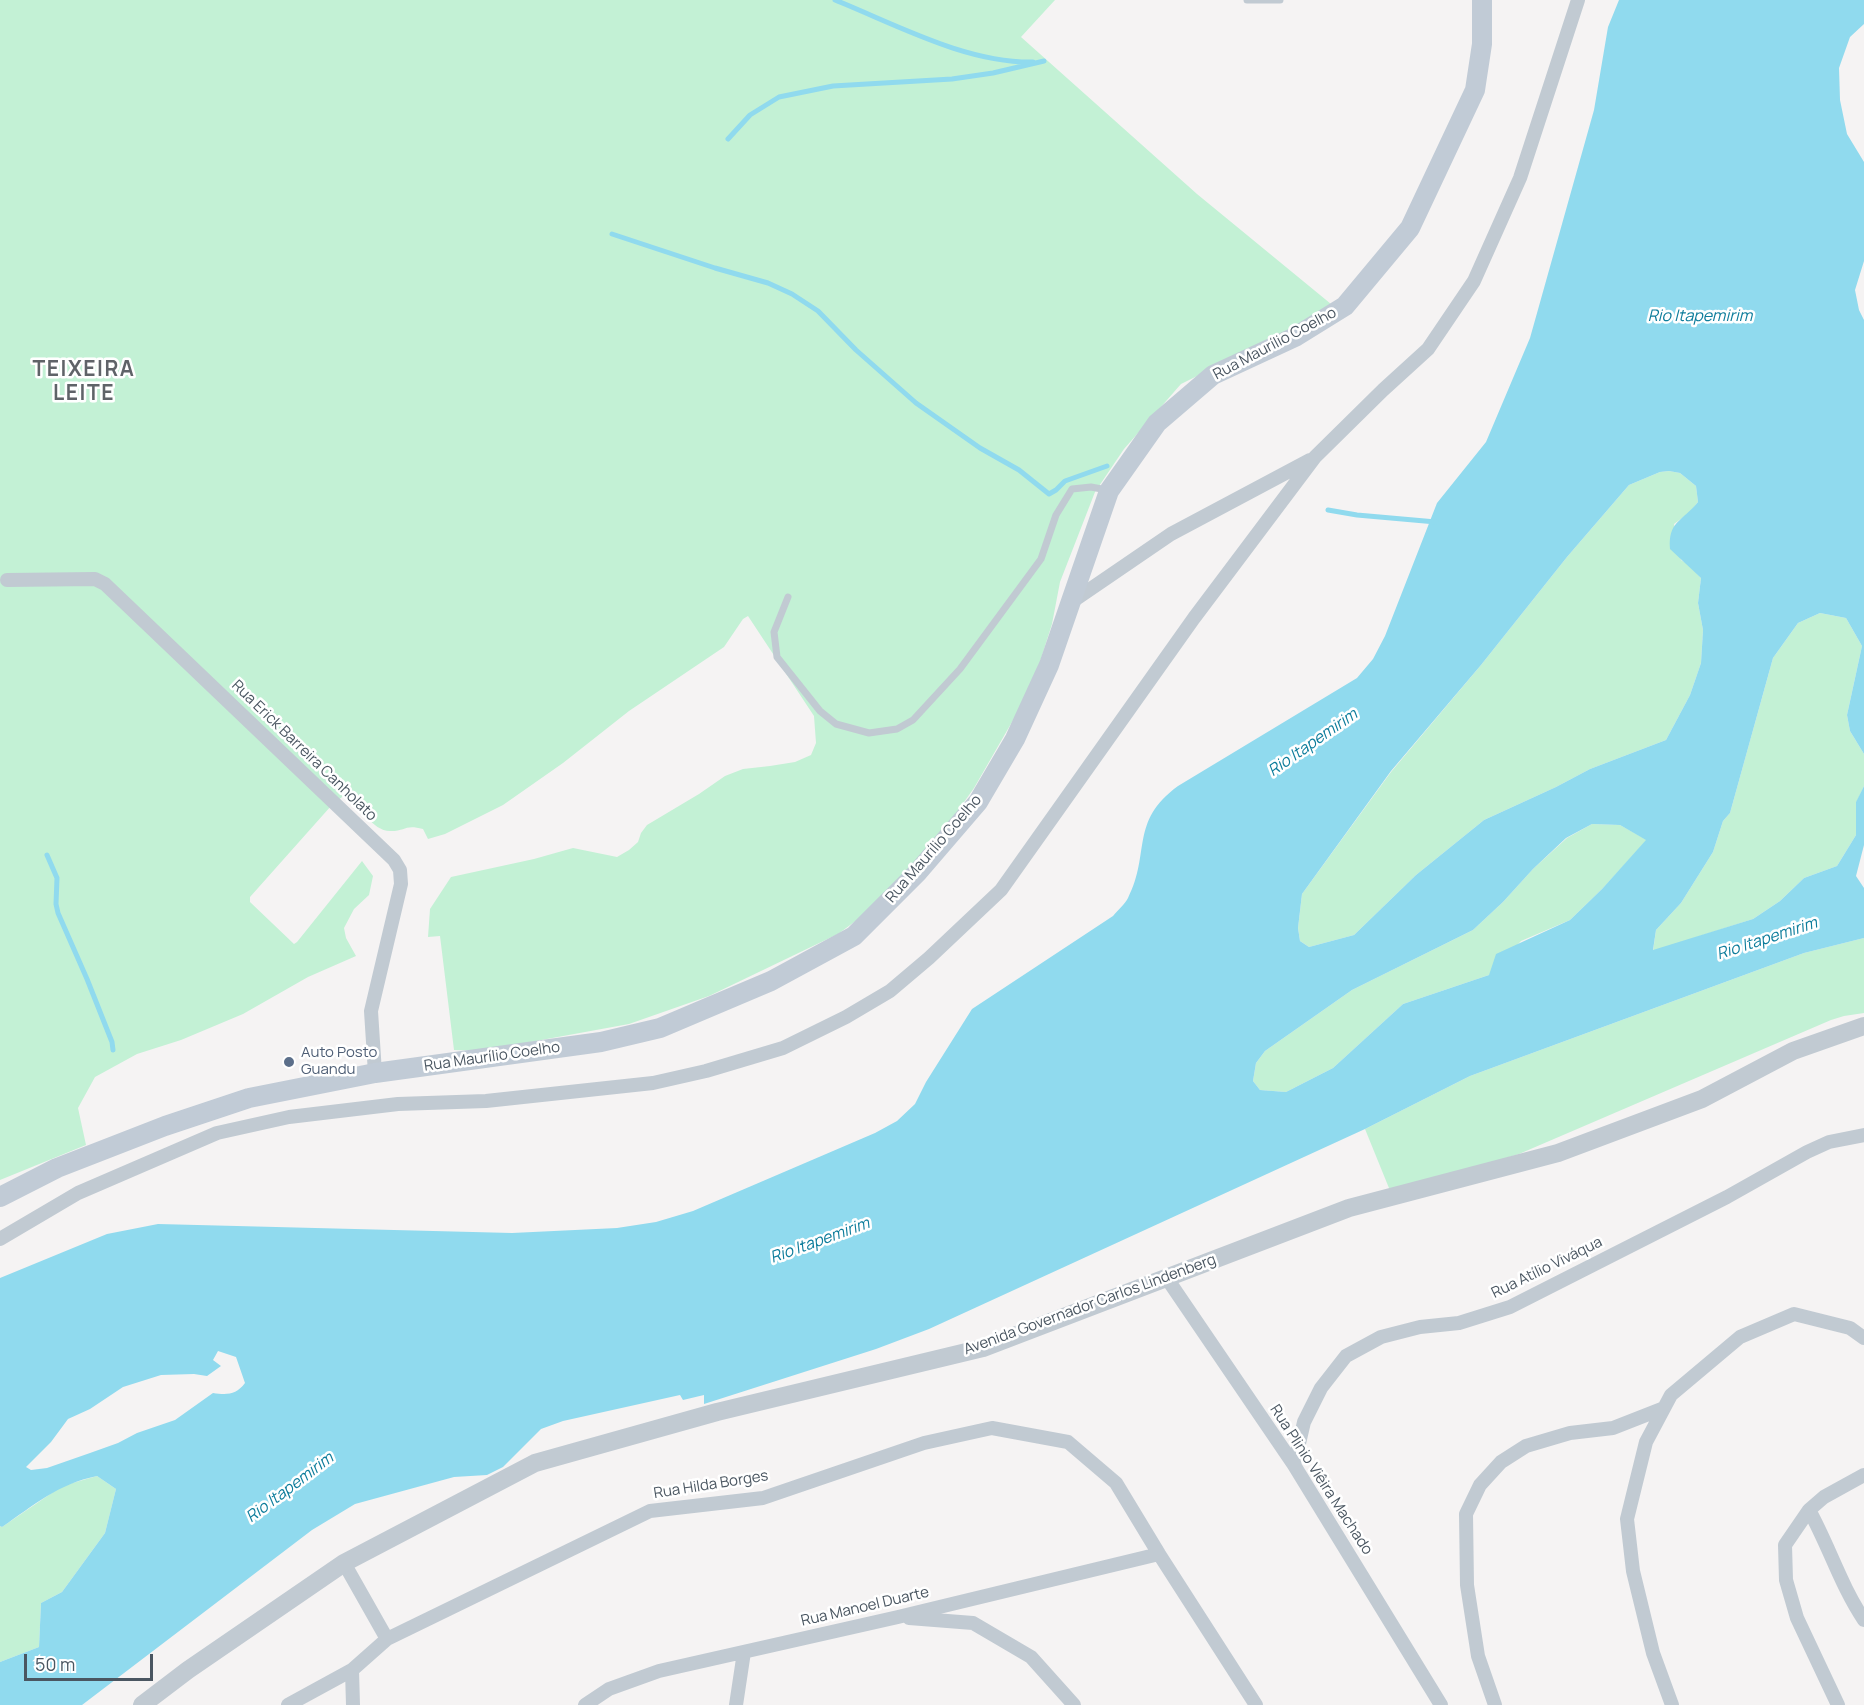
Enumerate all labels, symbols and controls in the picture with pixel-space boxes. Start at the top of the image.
street label: Rua Maurílio Coelho [1210,304,1340,384]
water label: Rio Itapemirim [1648,307,1752,327]
district label: TEIXEIRA LEITE [33,357,135,407]
street label: Rua Erick Barreira Canholato [228,677,380,825]
water label: Rio Itapemirim [1265,705,1361,781]
street label: Rua Maurílio Coelho [882,791,986,907]
water label: Rio Itapemirim [1714,914,1820,964]
street label: Rua Maurílio Coelho [423,1039,561,1075]
place label: Auto Posto Guandu [301,1044,377,1079]
marker: Auto Posto Guandu [282,1055,296,1069]
water label: Rio Itapemirim [768,1214,872,1268]
street label: Rua Atílio Viváqua [1489,1233,1605,1303]
street label: Avenida Governador Carlos Lindenberg [961,1251,1219,1359]
street label: Rua Plinio Viêira Machado [1266,1402,1376,1558]
water label: Rio Itapemirim [243,1449,337,1527]
street label: Rua Hilda Borges [652,1467,770,1503]
street label: Rua Manoel Duarte [799,1584,931,1630]
scale bar [27,1642,156,1680]
text: 50 m [35,1652,75,1676]

